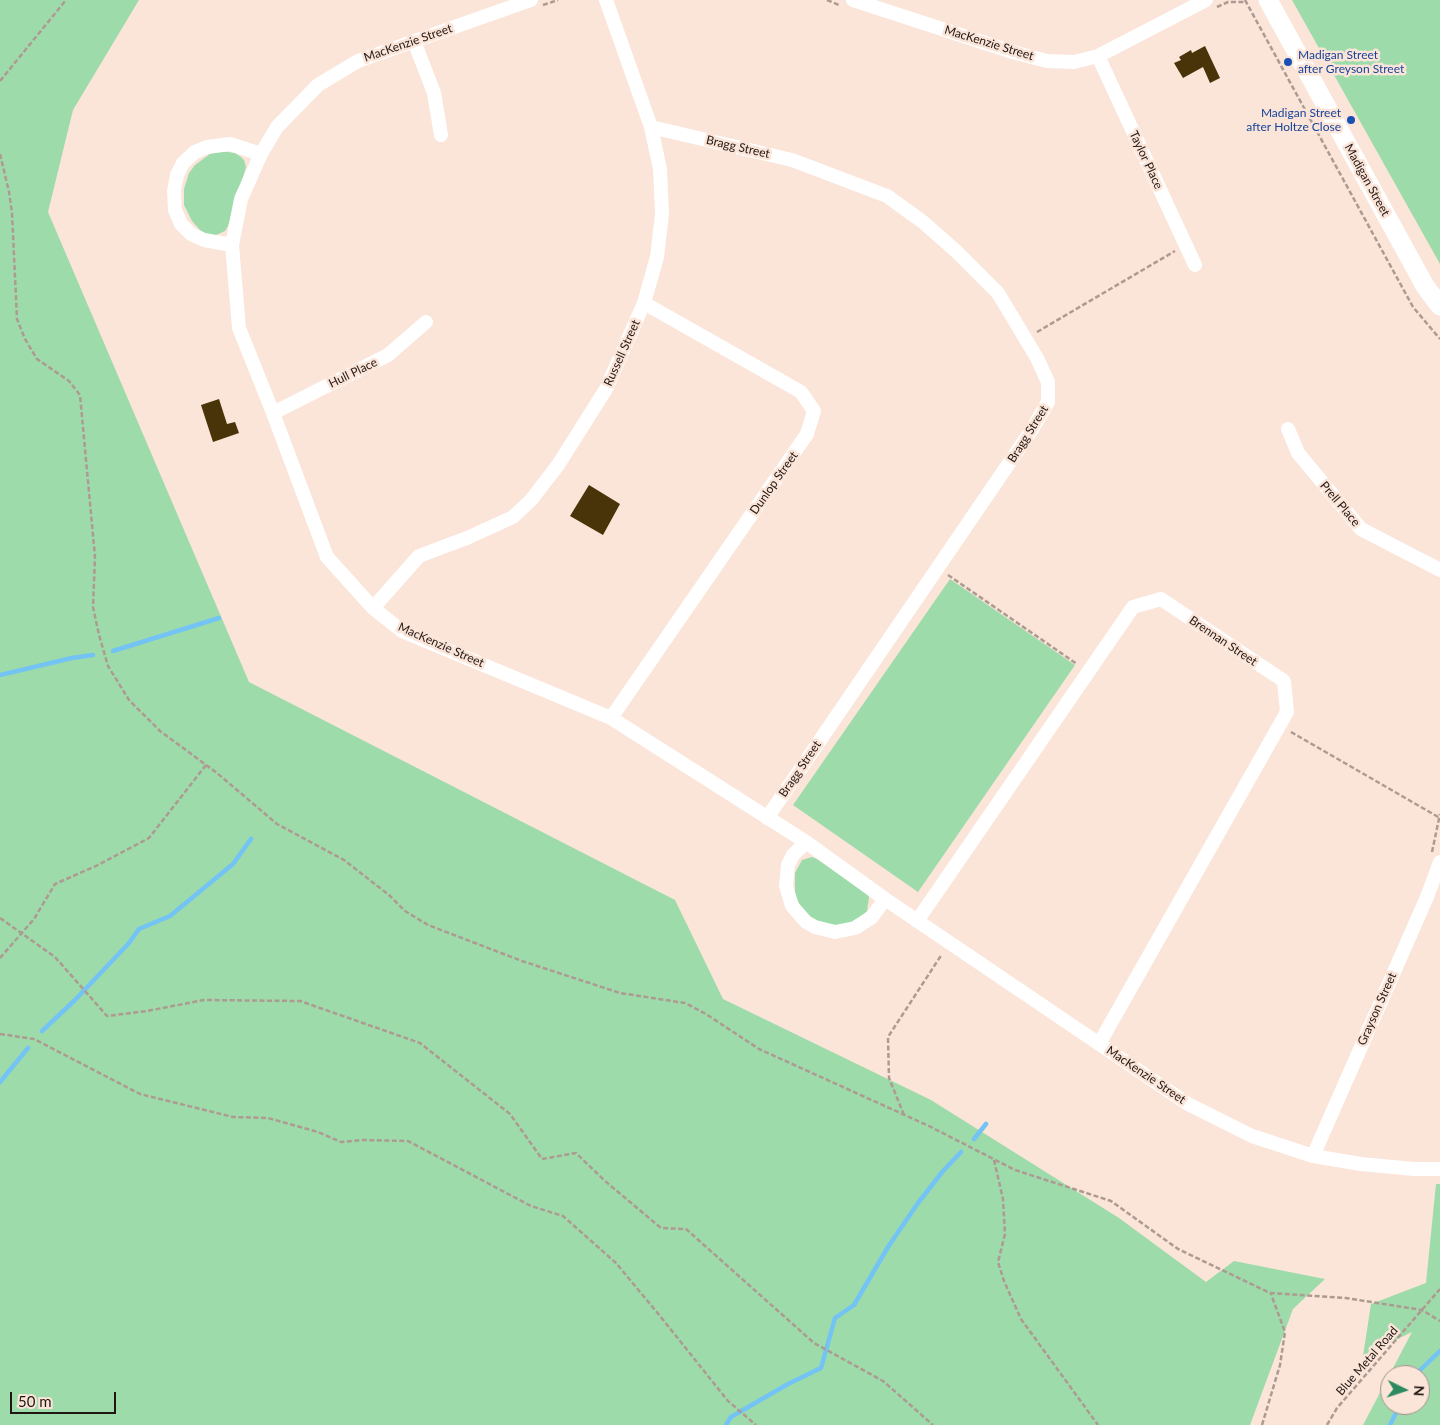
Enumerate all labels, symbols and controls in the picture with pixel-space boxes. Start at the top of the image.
street label: MacKenzie Street [362,21,454,65]
street label: MacKenzie Street [943,23,1035,63]
place label: Madigan Street after Greyson Street [1298,48,1404,76]
marker: Madigan Street after Greyson Street [1282,56,1294,68]
place label: Madigan Street after Holtze Close [1246,106,1341,134]
marker: Madigan Street after Holtze Close [1345,114,1357,126]
street label: Taylor Place [1126,129,1166,191]
street label: Bragg Street [705,133,771,161]
street label: Madigan Street [1341,141,1393,219]
street label: Russell Street [601,318,643,388]
street label: Hull Place [326,355,380,391]
street label: Bragg Street [1005,403,1051,465]
street label: Dunlop Street [747,449,801,517]
street label: Prell Place [1317,479,1363,529]
street label: Brennan Street [1186,613,1260,669]
street label: MacKenzie Street [396,620,486,670]
street label: Bragg Street [776,738,824,800]
street label: Grayson Street [1355,970,1399,1048]
street label: MacKenzie Street [1104,1043,1188,1107]
street label: Blue Metal Road [1333,1324,1401,1398]
north arrow [1380,1365,1430,1415]
scale bar [12,1382,119,1414]
text: N [1411,1385,1428,1397]
text: 50 m [18,1392,52,1410]

